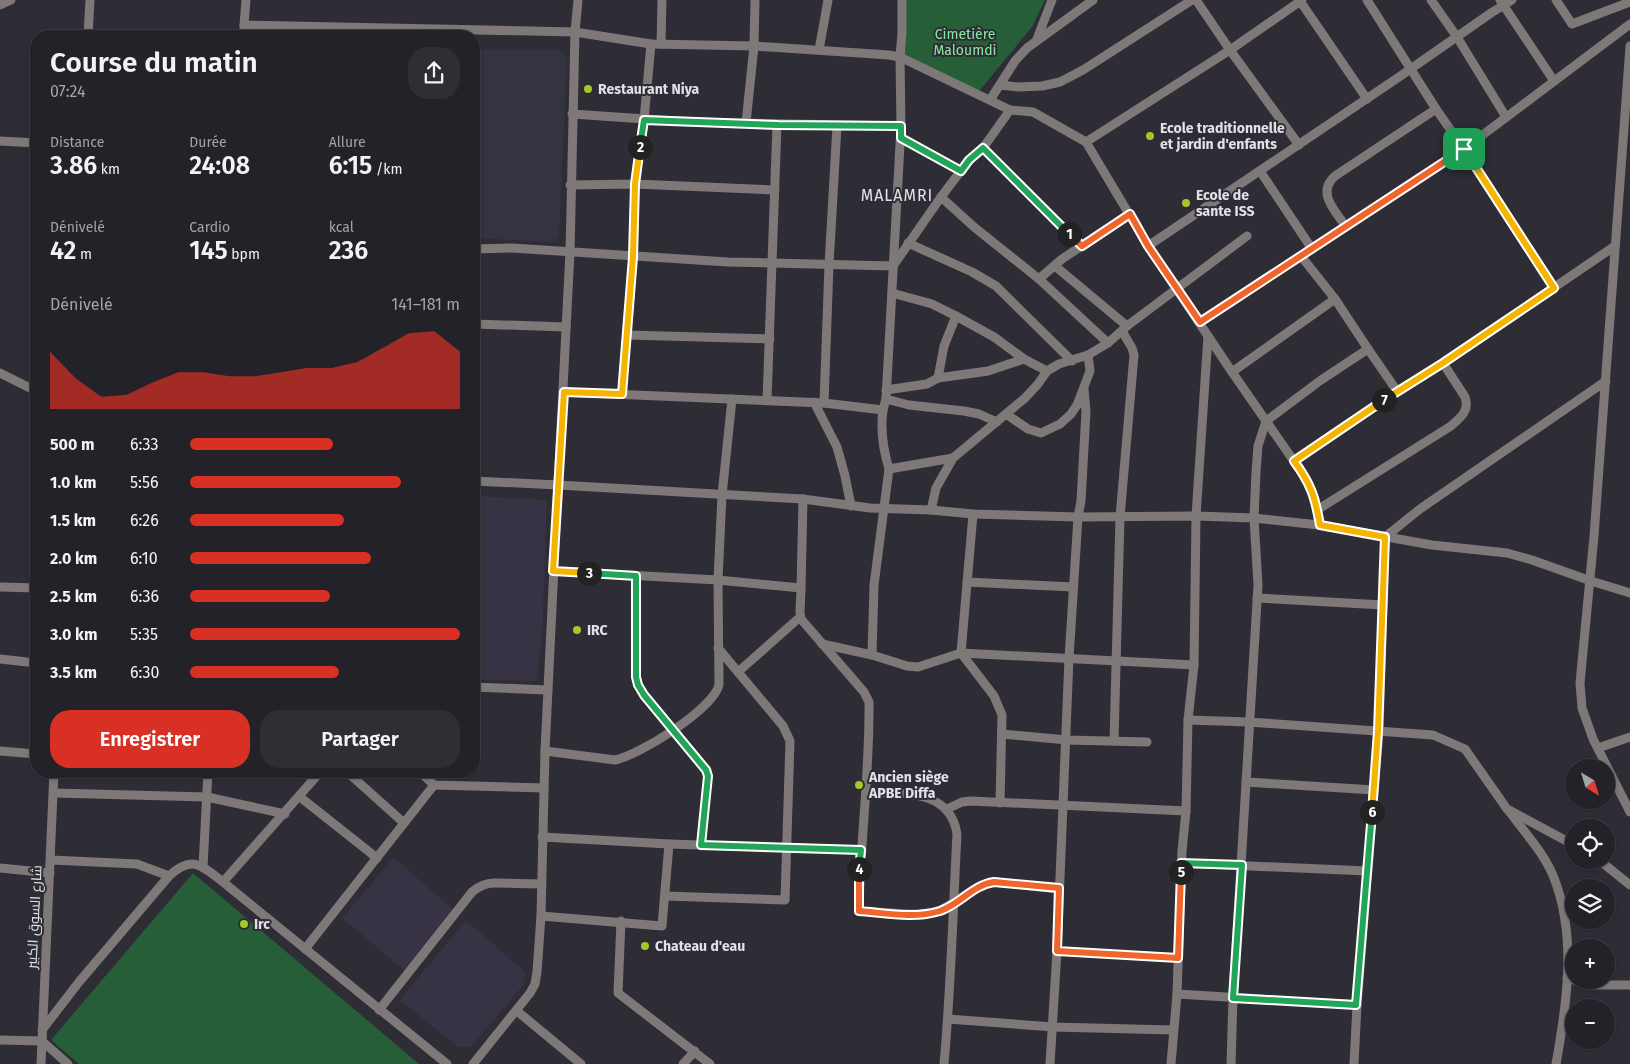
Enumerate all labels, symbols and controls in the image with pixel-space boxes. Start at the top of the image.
park label: Cimetière Maloumdi [933,26,997,59]
text: Course du matin [50,46,258,79]
button: share [408,47,460,99]
place label: Restaurant Niya [598,81,700,98]
text: 07:24 [50,82,86,101]
marker: Restaurant Niya [582,83,594,95]
place label: Ecole traditionnelle et jardin d'enfants [1160,120,1285,153]
pin [1443,128,1485,170]
marker: Ecole traditionnelle et jardin d'enfants [1144,130,1156,142]
text: Distance [50,134,104,151]
text: Durée [189,134,227,151]
text: Allure [329,134,366,151]
pin: 2 [628,134,652,160]
icon: arrive [1450,135,1478,163]
text: 2 [637,139,644,156]
text: 3.86 [50,151,97,181]
text: 24:08 [189,151,250,181]
text: 6:15 [329,151,372,181]
text: km [97,161,120,178]
text: /km [372,161,402,178]
district label: MALAMRI [861,186,933,205]
place label: Ecole de sante ISS [1196,187,1255,220]
marker: Ecole de sante ISS [1180,197,1192,209]
text: Dénivelé [50,219,105,236]
text: Cardio [189,219,230,236]
text: kcal [329,219,354,236]
pin: 1 [1056,222,1082,246]
text: 1 [1066,226,1073,243]
text: 42 [50,236,76,266]
text: 145 [189,236,228,266]
text: 236 [329,236,368,266]
text: m [76,246,92,263]
text: bpm [228,246,260,263]
text: Dénivelé [50,295,113,314]
text: 141–181 m [391,295,460,314]
pin: 7 [1372,388,1396,412]
text: 7 [1381,392,1388,409]
text: 500 m [50,435,95,454]
text: 6:33 [130,435,158,454]
text: 1.0 km [50,473,97,492]
text: 5:56 [130,473,158,492]
text: 1.5 km [50,511,96,530]
text: 6:26 [130,511,159,530]
text: 2.0 km [50,549,97,568]
text: 6:10 [130,549,158,568]
pin: 3 [576,560,602,586]
text: 3 [586,565,593,582]
text: 2.5 km [50,587,97,606]
text: 6:36 [130,587,159,606]
place label: IRC [587,622,608,639]
marker: IRC [571,624,583,636]
text: 3.0 km [50,625,97,644]
text: 5:35 [130,625,158,644]
text: 3.5 km [50,663,97,682]
text: 6:30 [130,663,159,682]
button: Enregistrer [50,710,250,768]
button: Partager [260,710,460,768]
north arrow [1565,759,1615,809]
map controls [1565,759,1615,1049]
place label: Ancien siège APBE Diffa [868,769,949,802]
marker: Ancien siège APBE Diffa [853,779,865,791]
pin: 6 [1360,800,1384,824]
text: 6 [1369,804,1376,821]
button: locate [1565,819,1615,869]
pin: 4 [846,856,872,882]
pin: 5 [1168,860,1194,884]
text: 4 [856,861,863,878]
text: 5 [1178,864,1185,881]
street label: شارع السوق الكبير [23,865,46,970]
button: layers [1565,879,1615,929]
place label: Irc [254,916,270,933]
marker: Irc [238,918,250,930]
place label: Chateau d'eau [655,938,745,955]
button: + [1565,939,1615,989]
marker: Chateau d'eau [639,940,651,952]
button: − [1565,999,1615,1049]

